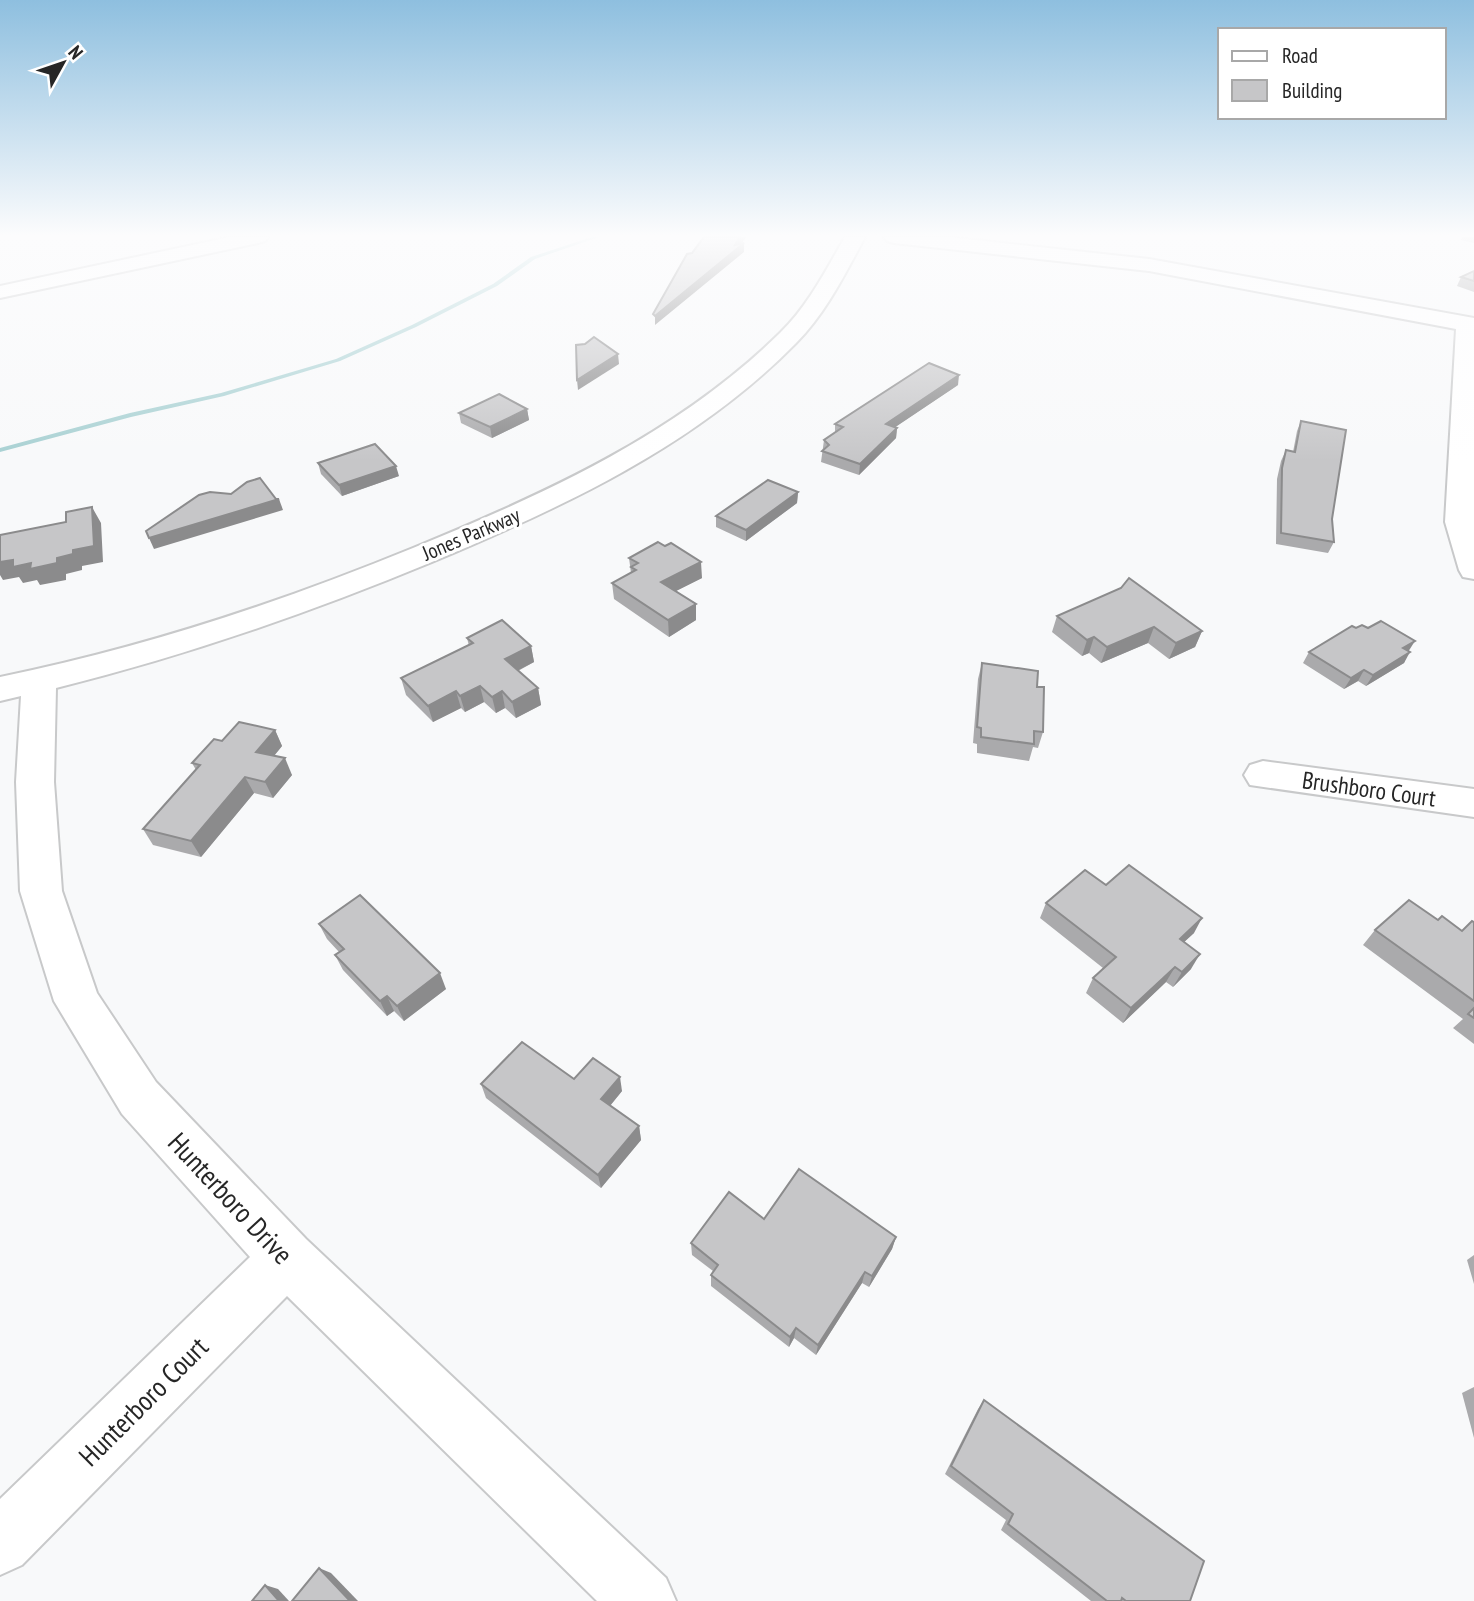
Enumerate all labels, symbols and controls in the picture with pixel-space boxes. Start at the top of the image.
north arrow [28,28,98,98]
legend [1218,28,1446,119]
text: N [64,40,89,64]
text: Road [1282,42,1318,69]
text: Building [1282,77,1342,104]
street label: Jones Parkway [417,501,524,567]
street label: Brushboro Court [1300,764,1438,814]
street label: Hunterboro Drive [161,1124,301,1272]
street label: Hunterboro Court [70,1328,216,1474]

